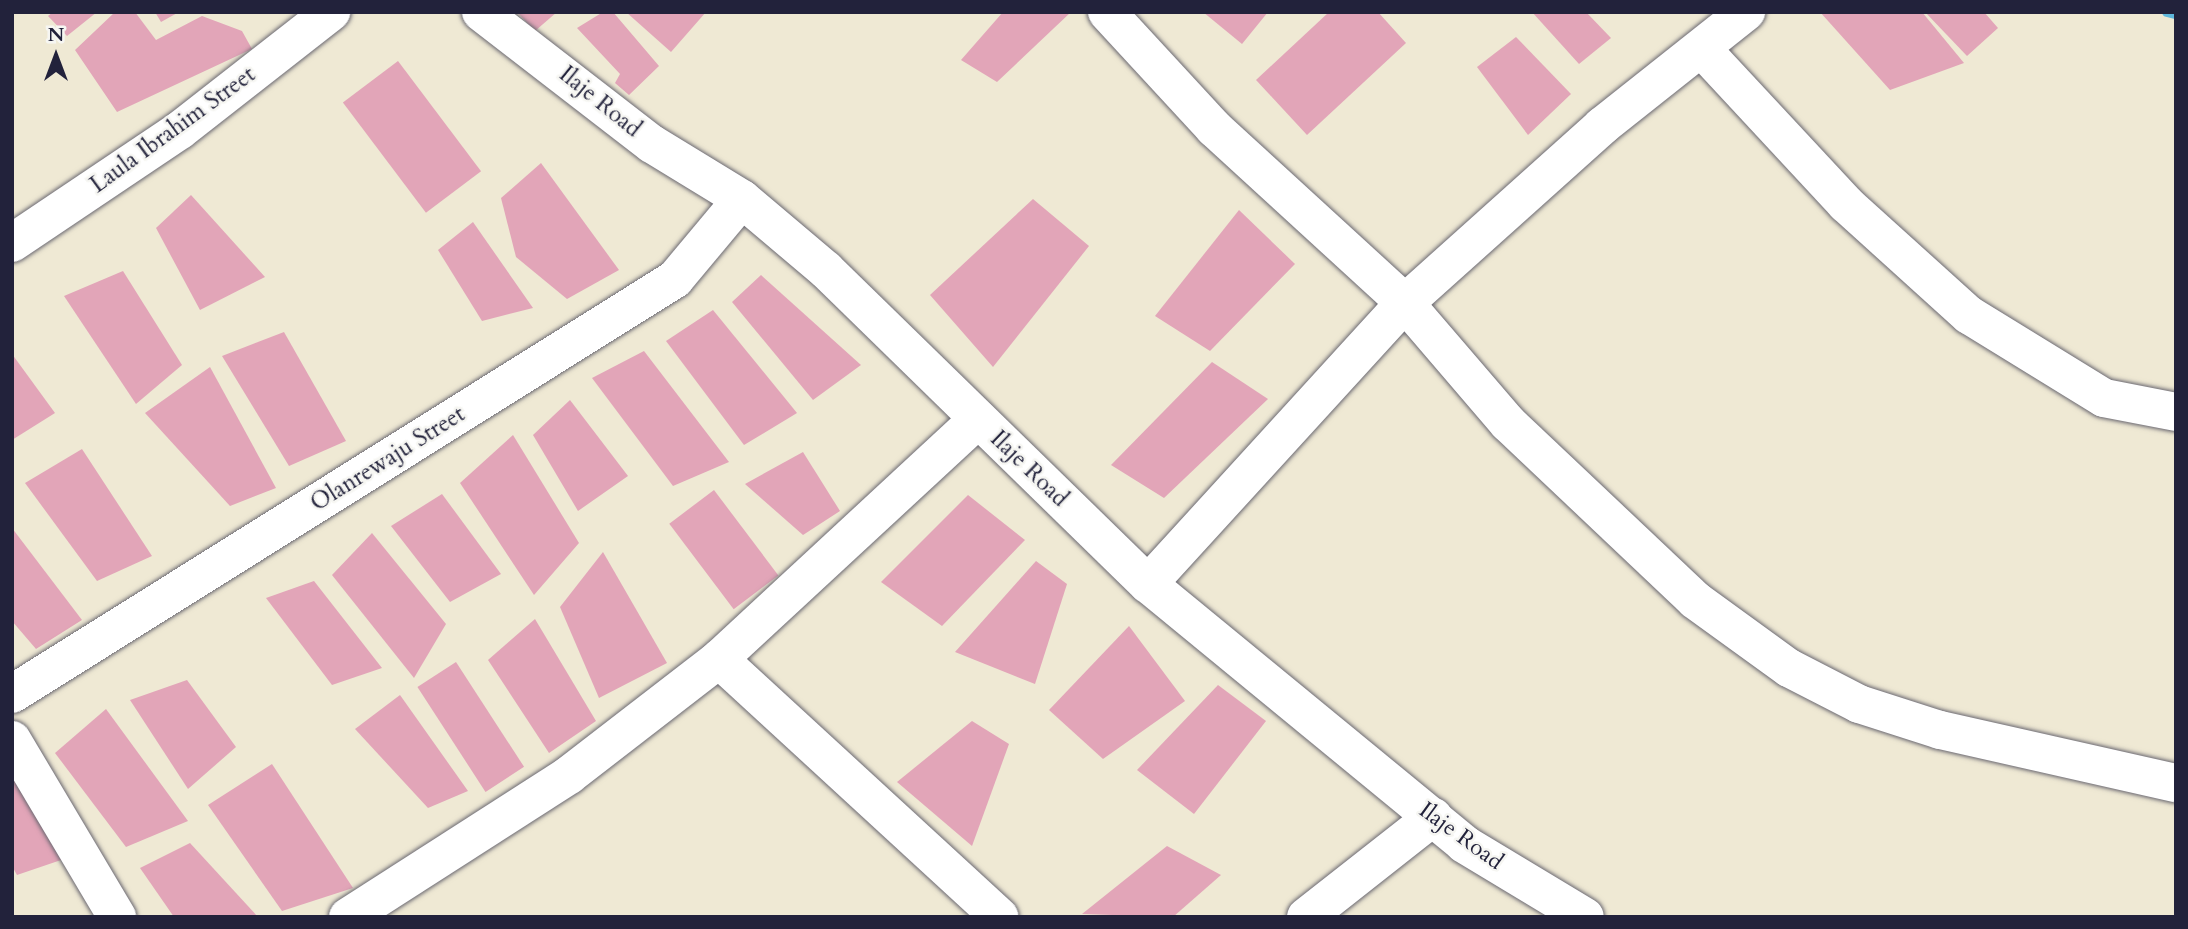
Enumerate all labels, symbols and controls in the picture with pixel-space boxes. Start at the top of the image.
north arrow [21,21,91,91]
text: N [48,22,64,48]
street label: Laula Ibrahim Street [85,61,261,199]
street label: Ilaje Road [554,61,646,143]
street label: Olanrewaju Street [306,401,470,517]
street label: Ilaje Road [984,425,1074,513]
street label: Ilaje Road [1414,796,1508,876]

